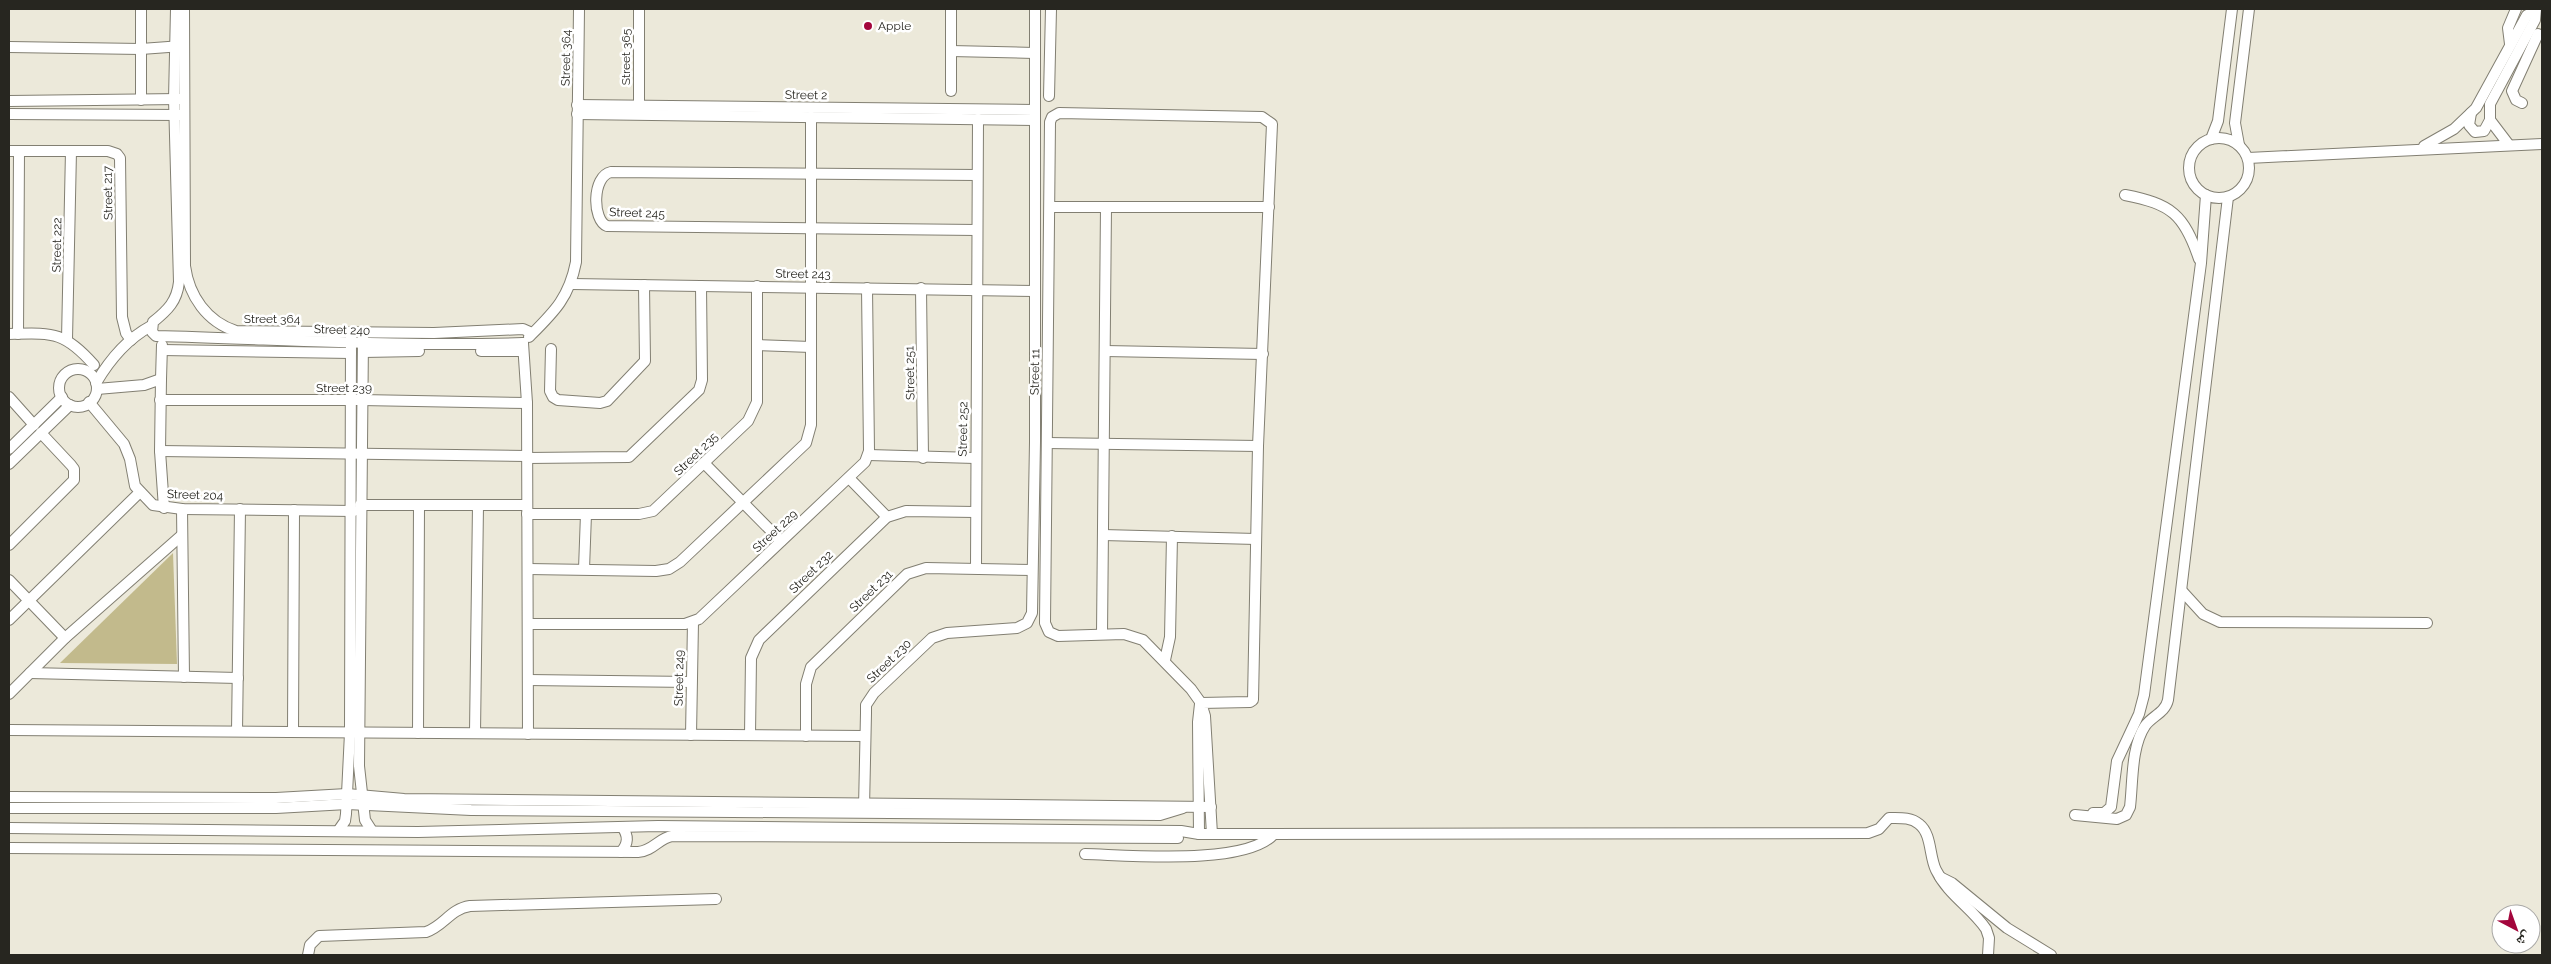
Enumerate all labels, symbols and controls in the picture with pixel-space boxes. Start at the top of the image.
place label: Apple [878,19,911,33]
marker: Apple [862,20,874,32]
street label: Street 365 [619,28,633,85]
street label: Street 364 [559,29,573,86]
street label: Street 2 [785,88,827,102]
street label: Street 217 [101,165,115,220]
street label: Street 245 [609,205,666,221]
street label: Street 222 [50,217,64,273]
street label: Street 243 [775,267,831,281]
street label: Street 364 [244,312,301,326]
street label: Street 240 [314,322,370,338]
street label: Street 251 [903,346,917,400]
street label: Street 11 [1028,349,1042,395]
street label: Street 239 [316,381,372,395]
street label: Street 252 [956,401,970,457]
street label: Street 235 [671,429,721,478]
street label: Street 204 [167,487,224,503]
street label: Street 229 [750,507,800,555]
street label: Street 232 [786,548,836,596]
street label: Street 231 [847,567,895,615]
street label: Street 230 [864,636,914,686]
street label: Street 249 [672,650,686,706]
north arrow [2491,904,2541,954]
text: ش [2513,927,2535,950]

